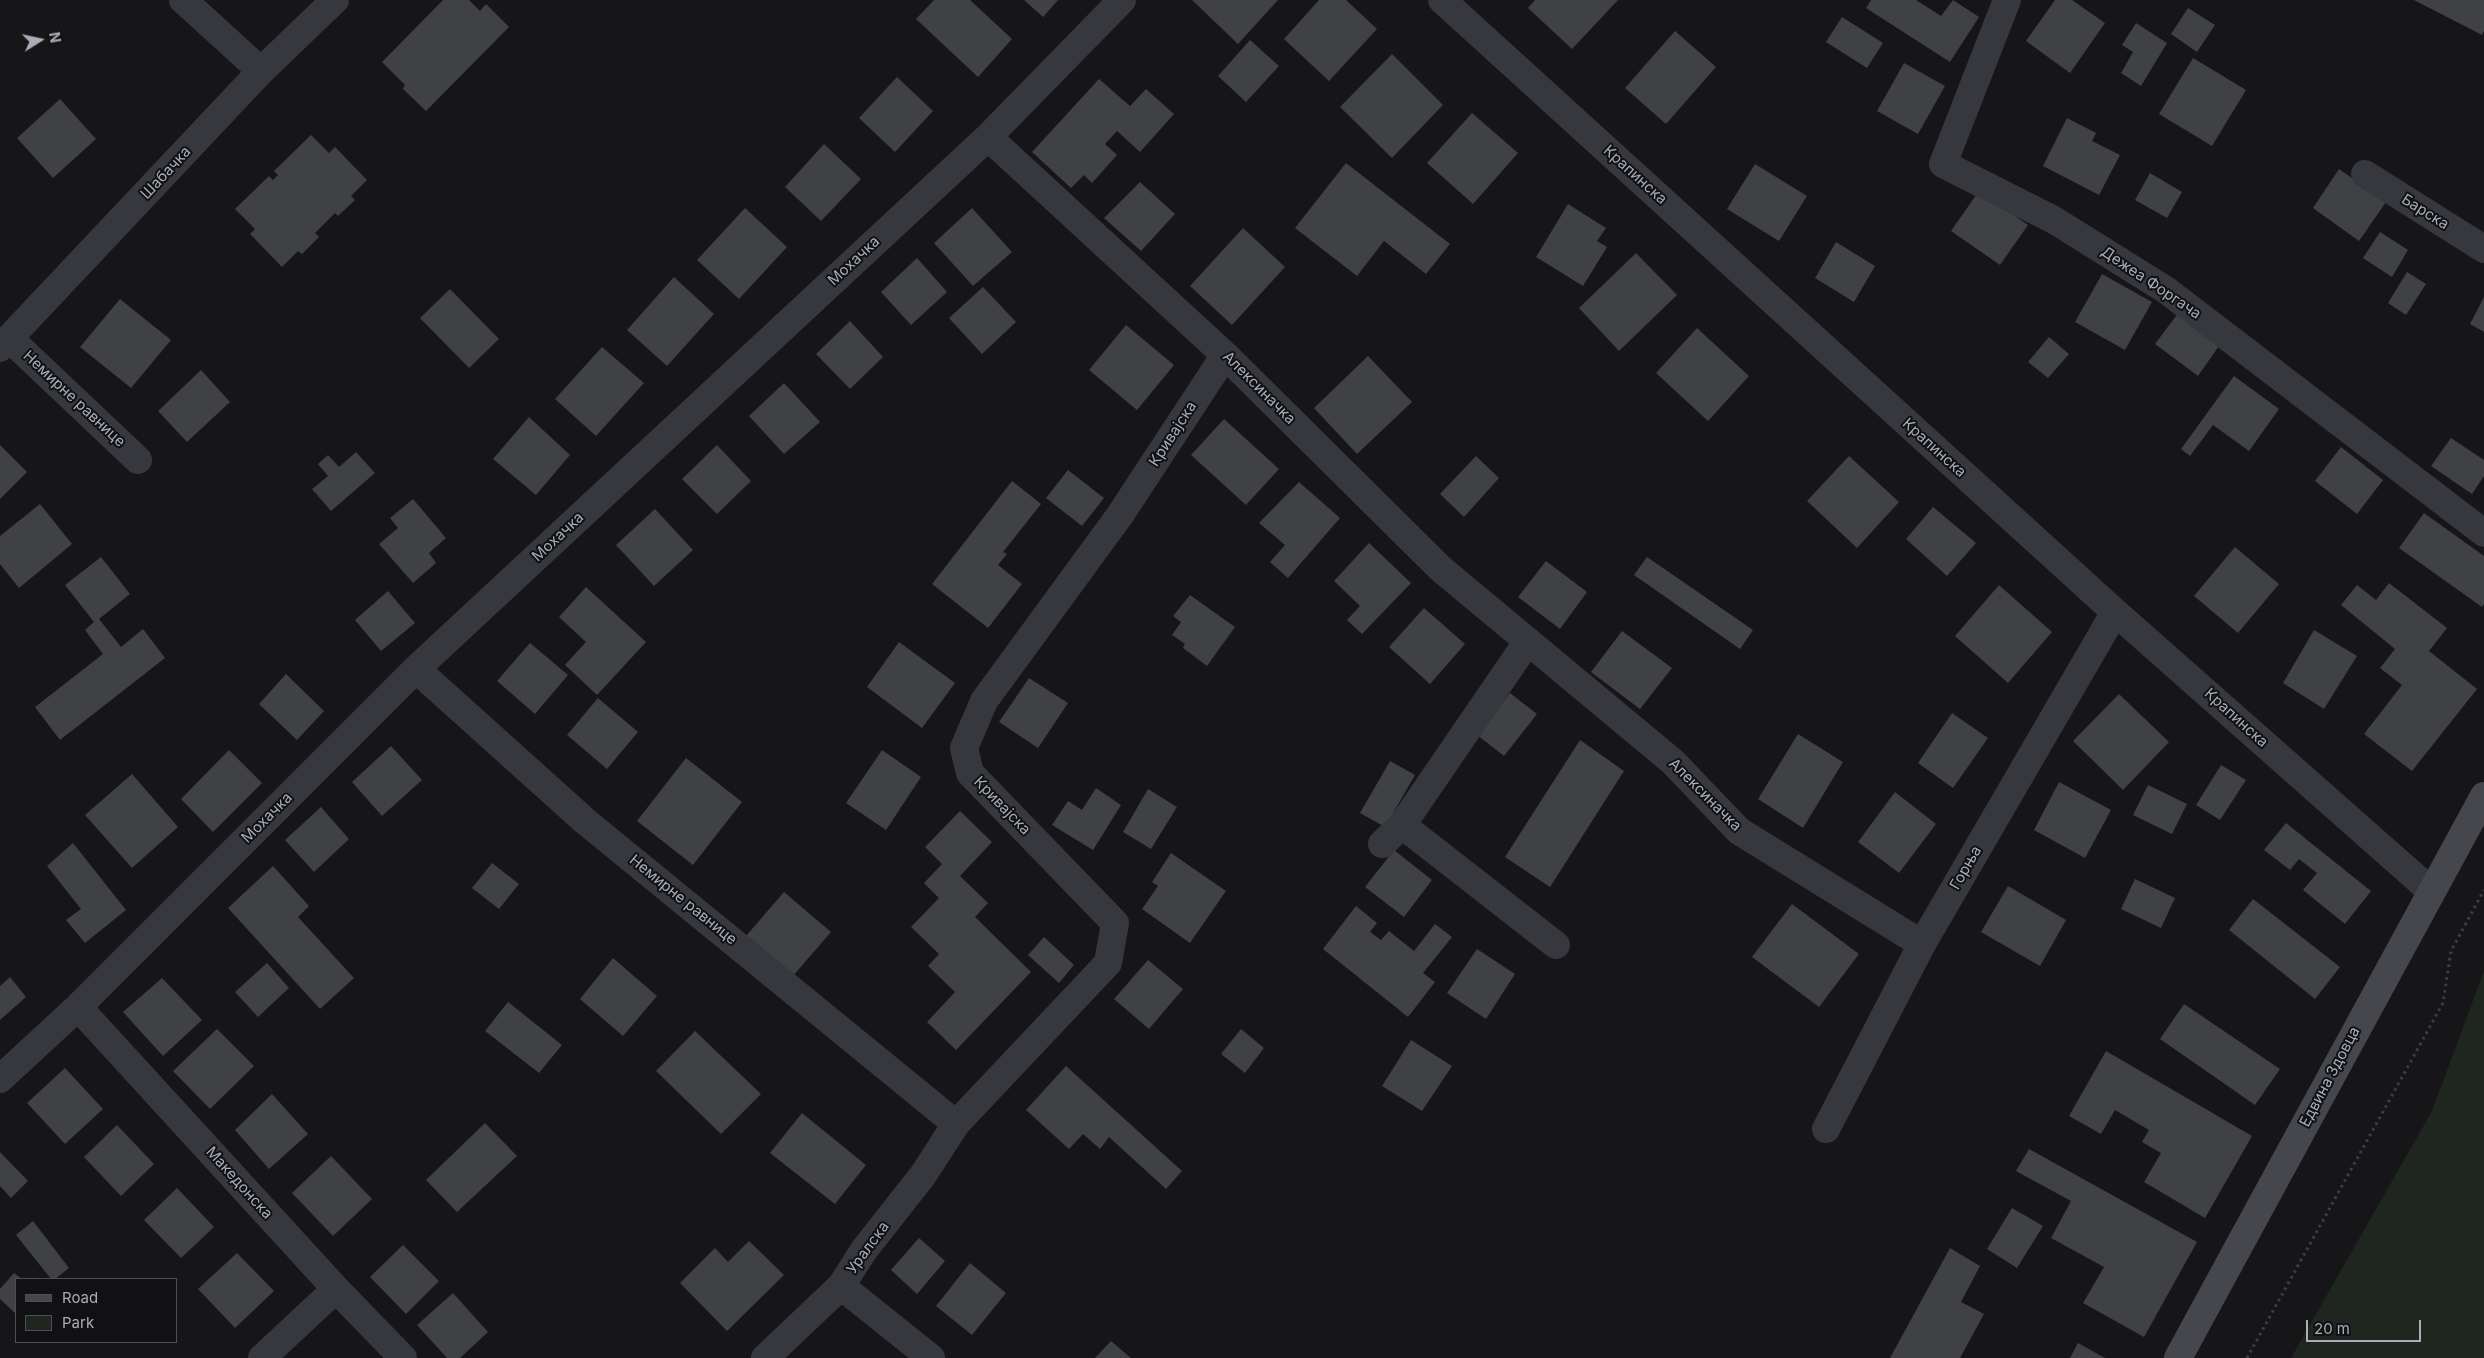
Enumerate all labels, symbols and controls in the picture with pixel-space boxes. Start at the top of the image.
north arrow [15,15,65,65]
text: N [46,31,65,44]
street label: Крапинска [1599,142,1671,208]
street label: Шабачка [137,143,195,203]
street label: Барска [2398,190,2452,234]
street label: Мохачка [824,233,884,289]
street label: Дежеа Форгача [2098,243,2204,323]
street label: Немирне равнице [19,347,129,451]
street label: Алексиначка [1219,348,1299,428]
street label: Кривајска [1145,398,1201,470]
street label: Крапинска [1898,415,1970,481]
street label: Мохачка [528,509,588,565]
street label: Крапинска [2200,685,2272,751]
street label: Алексиначка [1665,755,1745,835]
street label: Кривајска [970,773,1034,839]
street label: Мохачка [238,789,296,847]
street label: Горња [1946,843,1986,893]
street label: Немирне равнице [626,851,740,949]
street label: Едвина Здовца [2296,1024,2364,1130]
street label: Македонска [202,1143,276,1223]
street label: Уралска [843,1218,893,1278]
legend [15,1278,178,1343]
text: Road [62,1288,98,1307]
scale bar [2309,1310,2424,1342]
text: Park [62,1313,94,1332]
text: 20 m [2314,1319,2350,1338]

